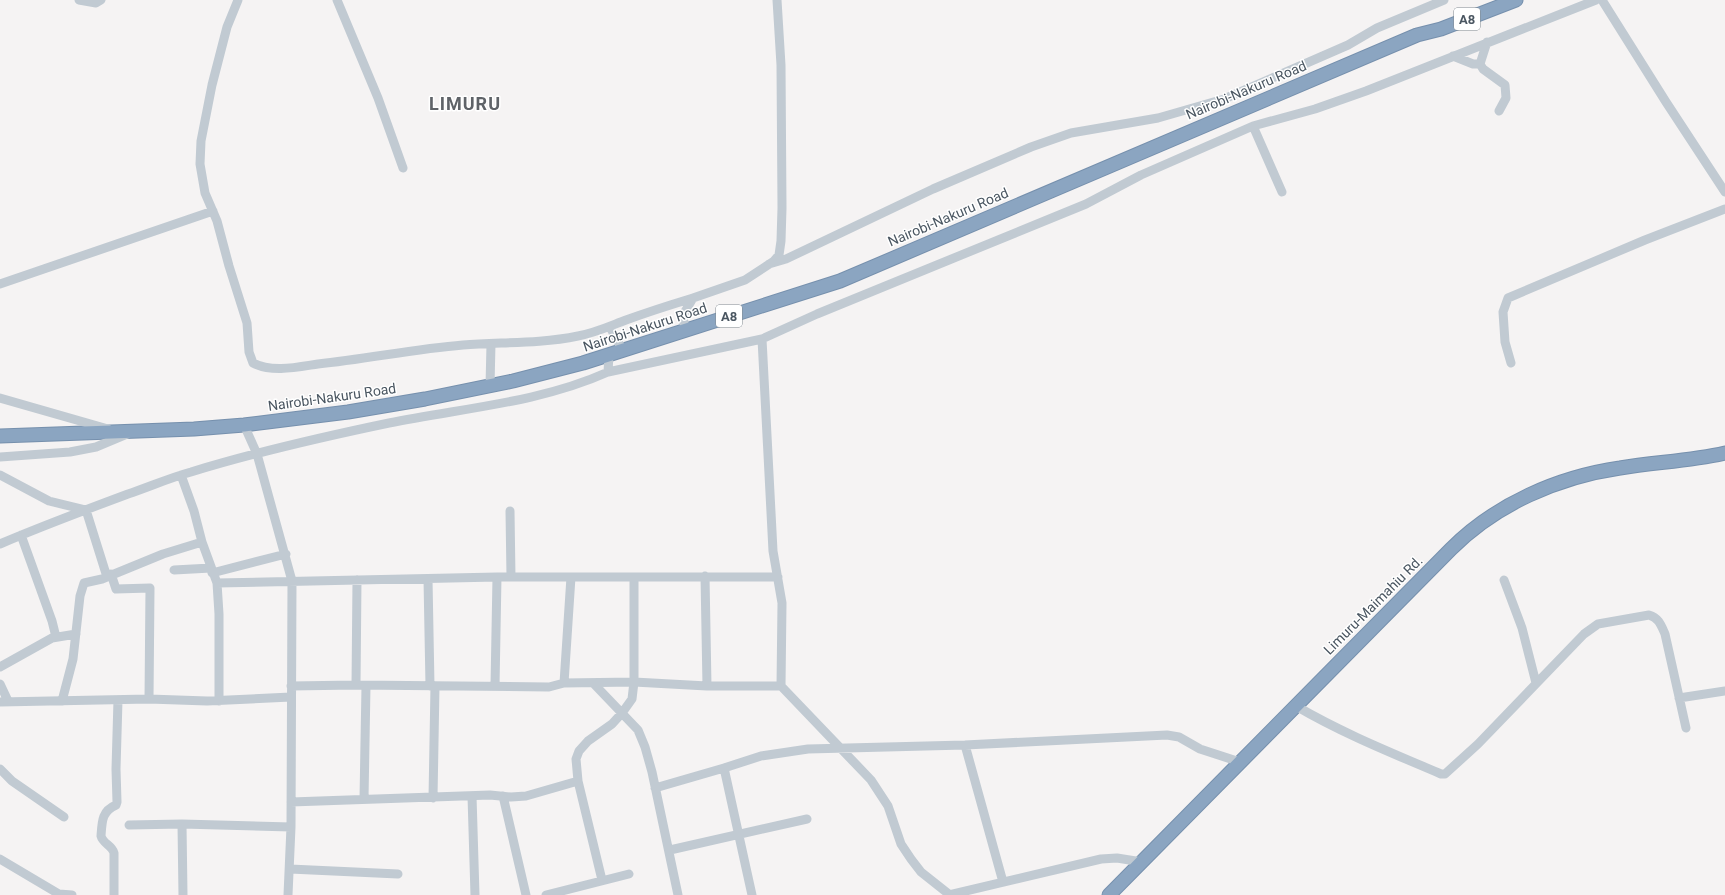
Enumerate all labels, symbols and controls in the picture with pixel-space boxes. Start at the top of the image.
road number: A8 [1454,8,1480,30]
street label: Nairobi-Nakuru Road [1183,57,1309,123]
district label: LIMURU [429,93,501,114]
street label: Nairobi-Nakuru Road [885,184,1011,250]
street label: Nairobi-Nakuru Road [581,299,709,355]
road number: A8 [716,305,742,327]
street label: Nairobi-Nakuru Road [267,380,397,414]
street label: Limuru-Maimahiu Rd. [1320,552,1426,658]

